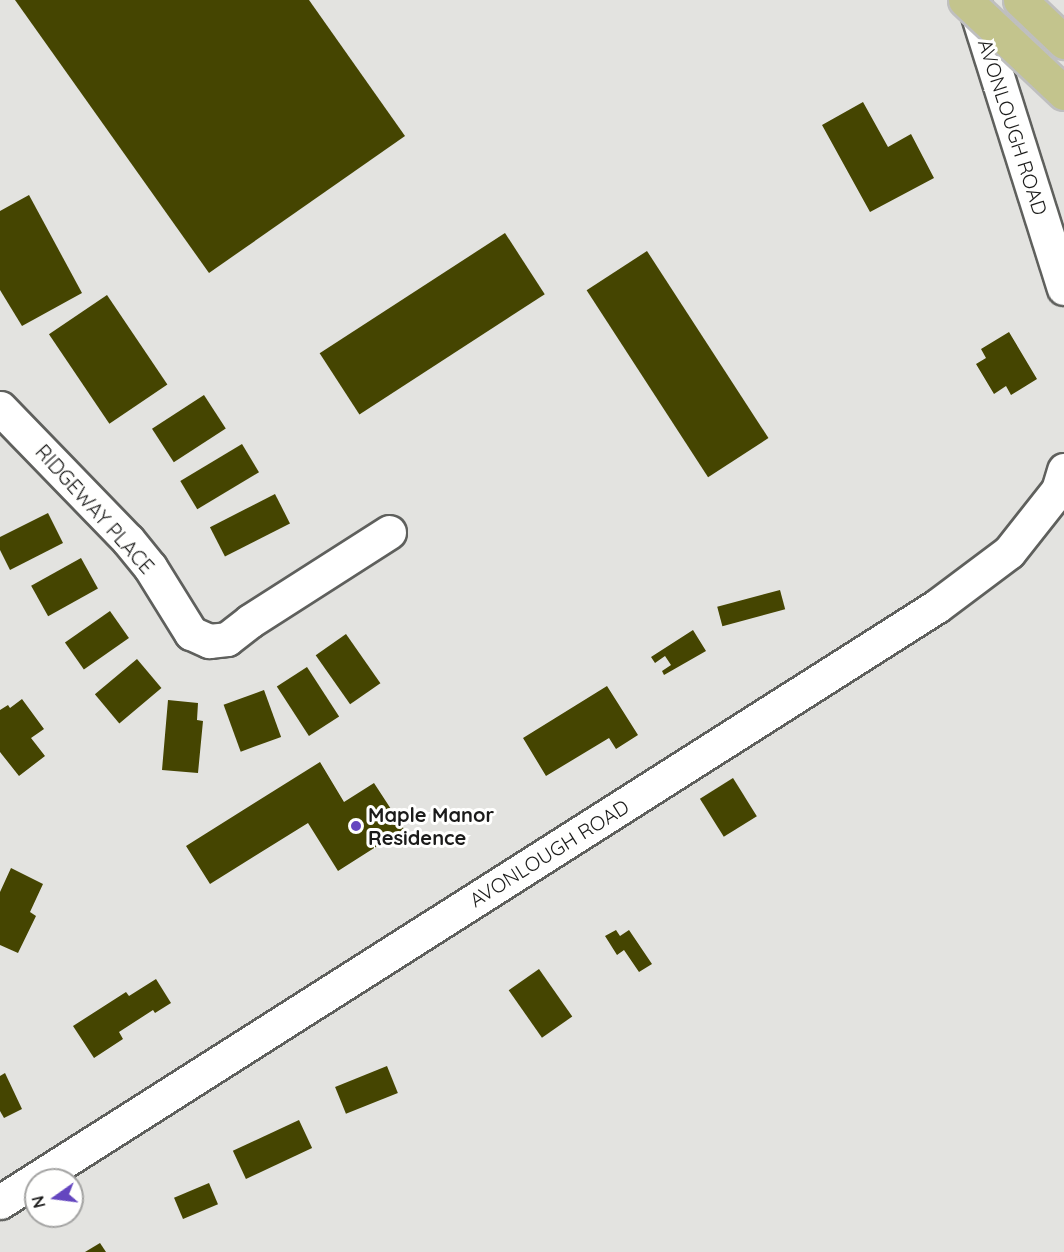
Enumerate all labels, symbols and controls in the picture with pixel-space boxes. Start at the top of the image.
street label: AVONLOUGH ROAD [973,36,1053,218]
street label: RIDGEWAY PLACE [31,439,159,579]
street label: AVONLOUGH ROAD [465,794,633,912]
place label: Maple Manor Residence [368,802,494,849]
marker: Maple Manor Residence [349,819,363,833]
north arrow [24,1168,84,1228]
text: N [27,1194,50,1210]

